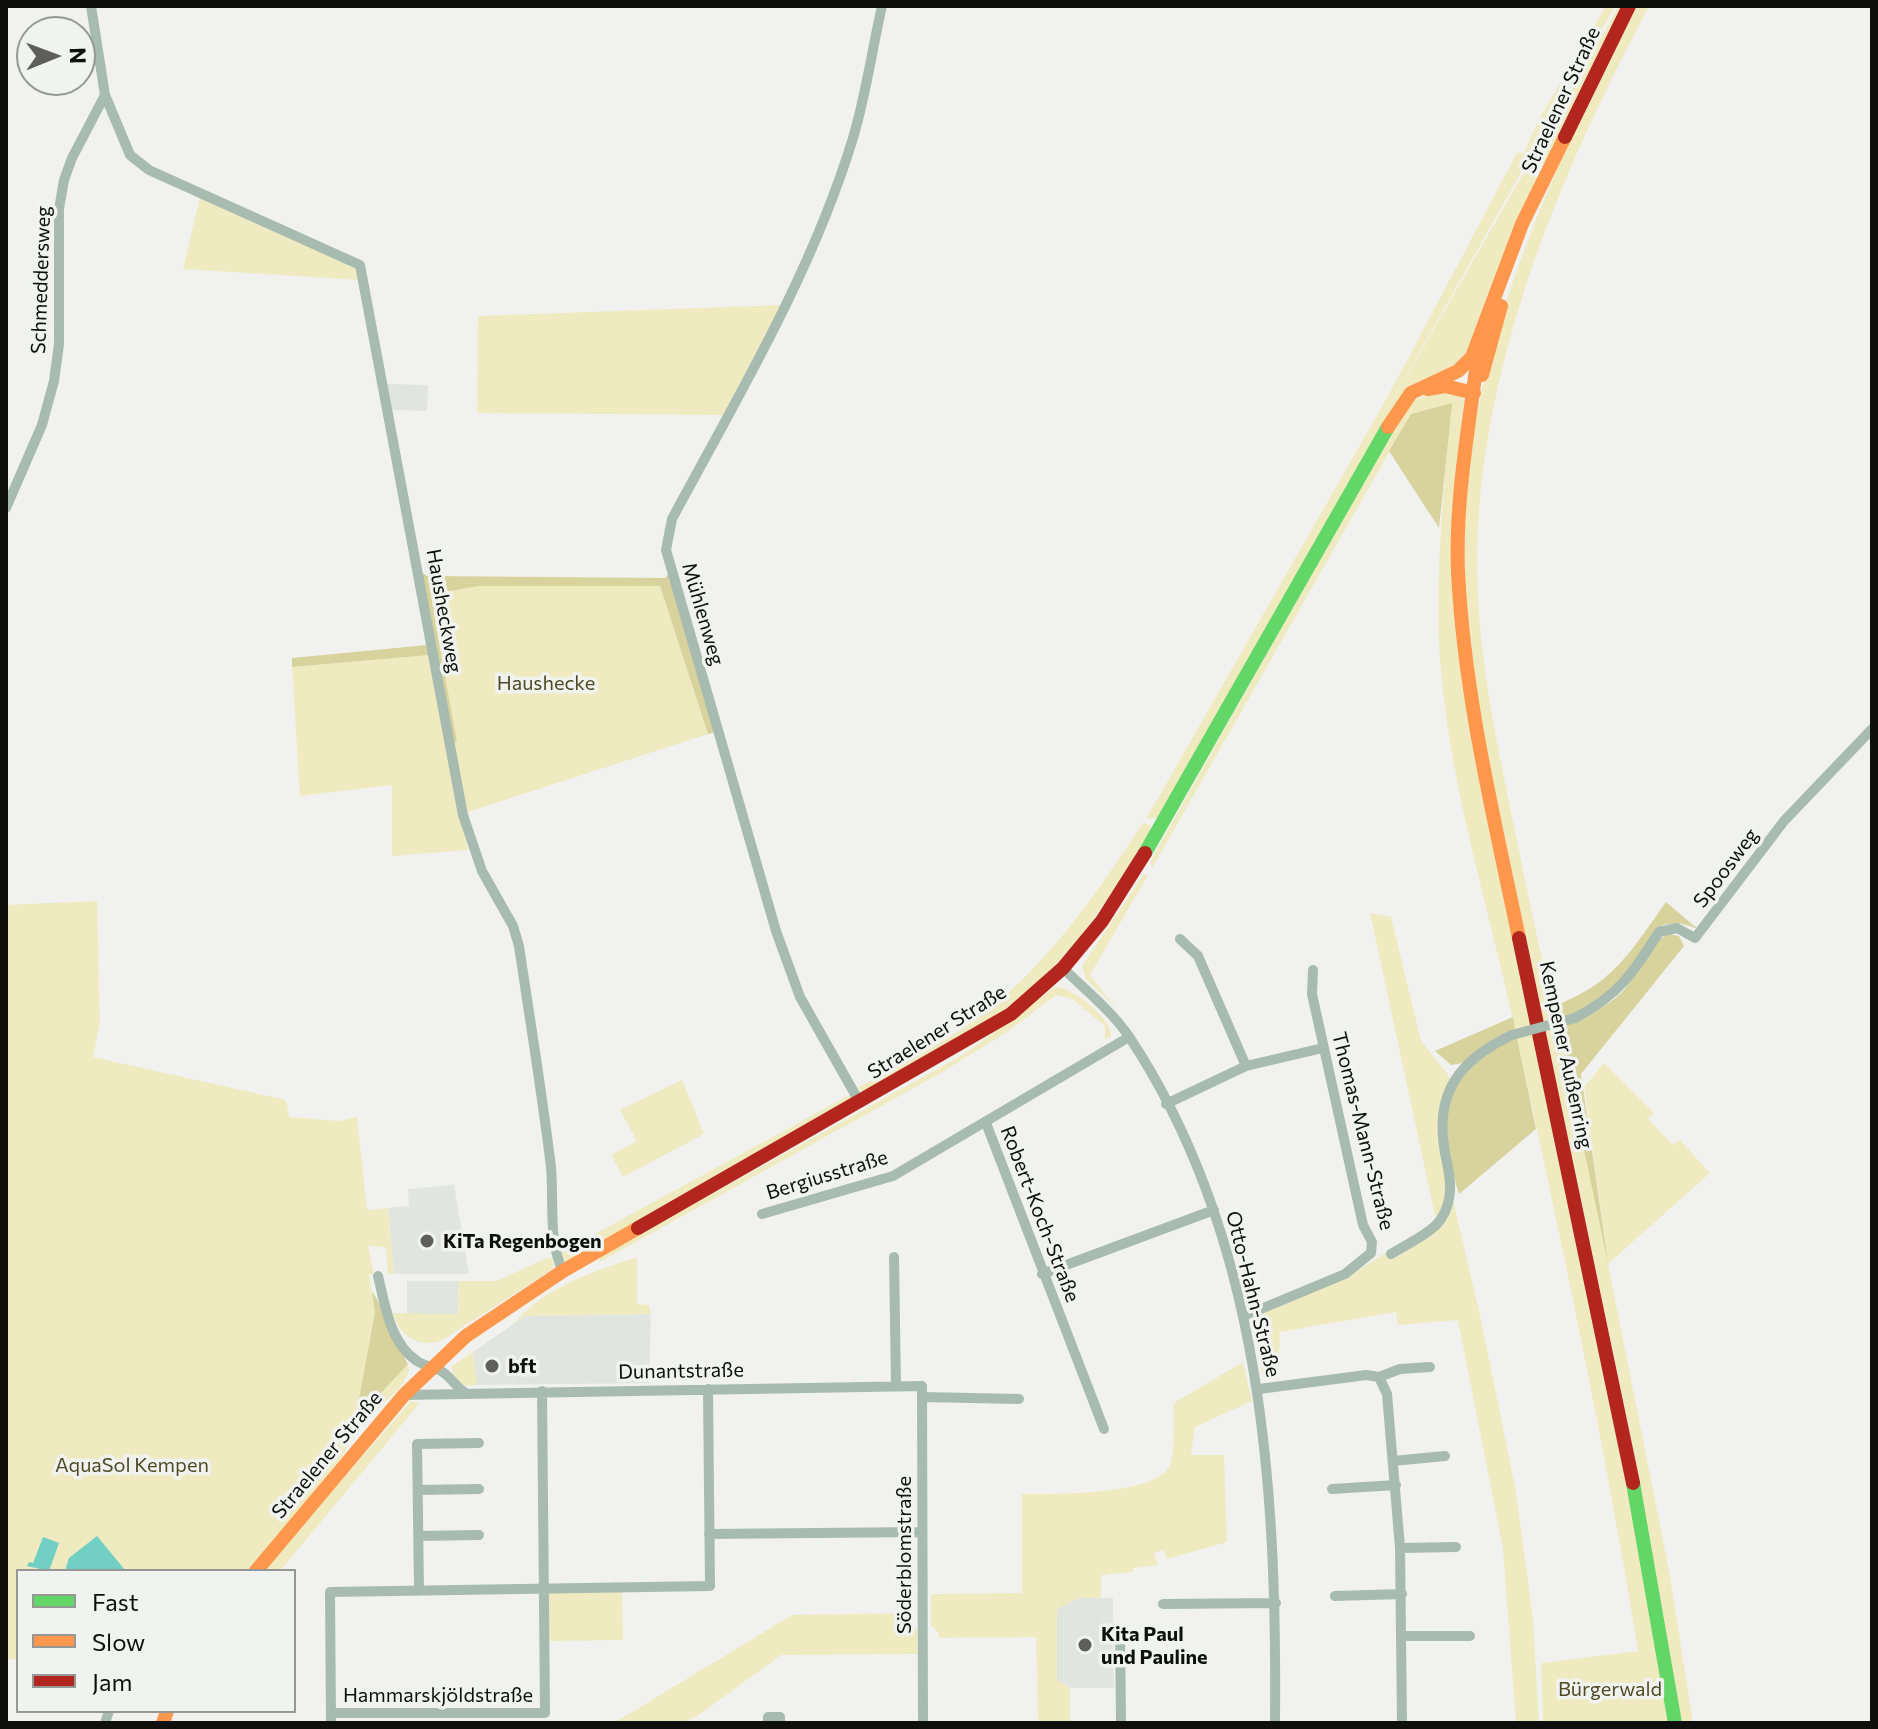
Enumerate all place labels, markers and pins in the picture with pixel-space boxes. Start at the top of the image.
place label: KiTa Regenbogen [443,1229,602,1253]
marker: KiTa Regenbogen [418,1232,436,1250]
place label: bft [508,1354,536,1378]
marker: bft [483,1357,501,1375]
place label: Kita Paul und Pauline [1101,1622,1208,1669]
marker: Kita Paul und Pauline [1076,1636,1094,1654]

